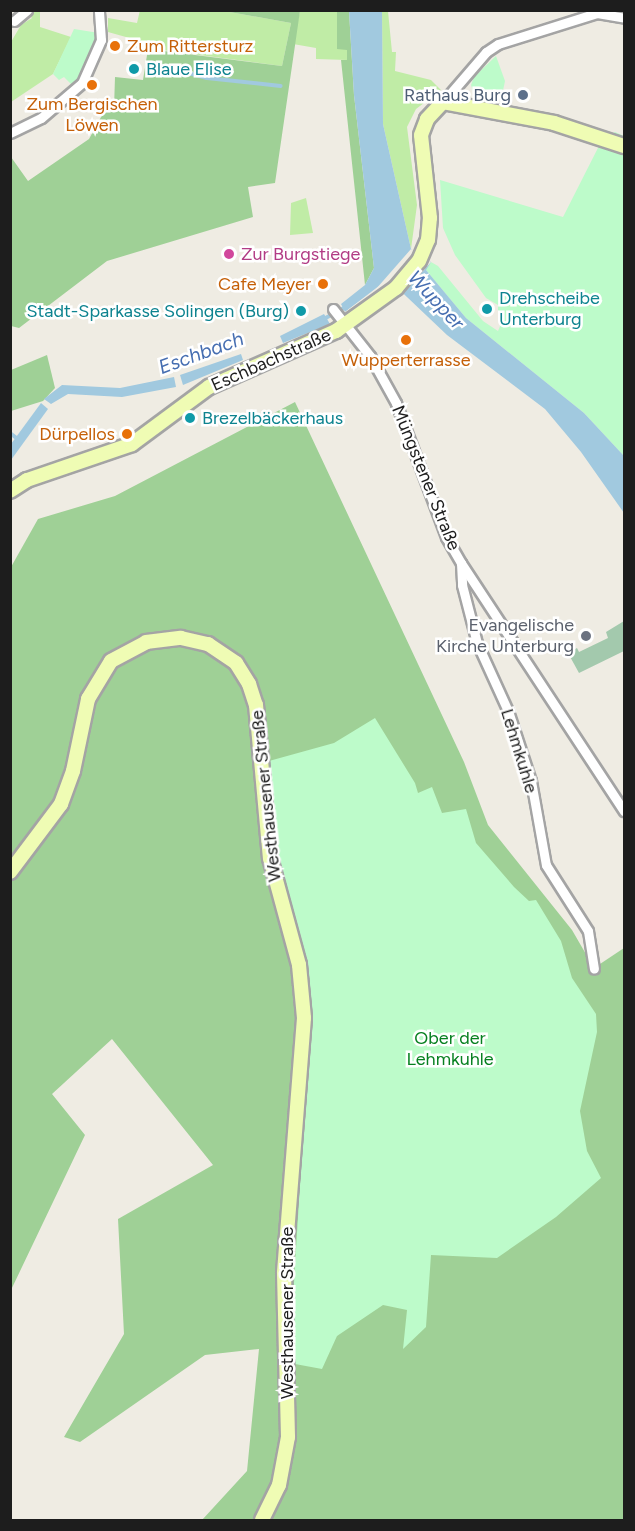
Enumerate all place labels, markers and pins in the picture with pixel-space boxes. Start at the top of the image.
place label: Zum Rittersturz [127,35,253,57]
marker: Zum Rittersturz [108,39,122,53]
place label: Blaue Elise [146,58,231,80]
marker: Blaue Elise [127,62,141,76]
marker: Zum Bergischen Löwen [85,78,99,92]
place label: Rathaus Burg [404,84,511,106]
marker: Rathaus Burg [516,88,530,102]
place label: Zum Bergischen Löwen [26,94,158,136]
place label: Zur Burgstiege [241,243,360,265]
marker: Zur Burgstiege [222,247,236,261]
place label: Cafe Meyer [218,273,311,295]
marker: Cafe Meyer [316,277,330,291]
place label: Drehscheibe Unterburg [499,288,600,330]
place label: Stadt-Sparkasse Solingen (Burg) [27,300,289,322]
marker: Drehscheibe Unterburg [480,302,494,316]
marker: Stadt-Sparkasse Solingen (Burg) [294,304,308,318]
marker: Wupperterrasse [399,333,413,347]
place label: Wupperterrasse [342,349,470,371]
place label: Brezelbäckerhaus [202,407,343,429]
marker: Brezelbäckerhaus [183,411,197,425]
place label: Dürpellos [39,423,115,445]
marker: Dürpellos [120,427,134,441]
place label: Evangelische Kirche Unterburg [436,615,574,658]
marker: Evangelische Kirche Unterburg [579,629,593,643]

